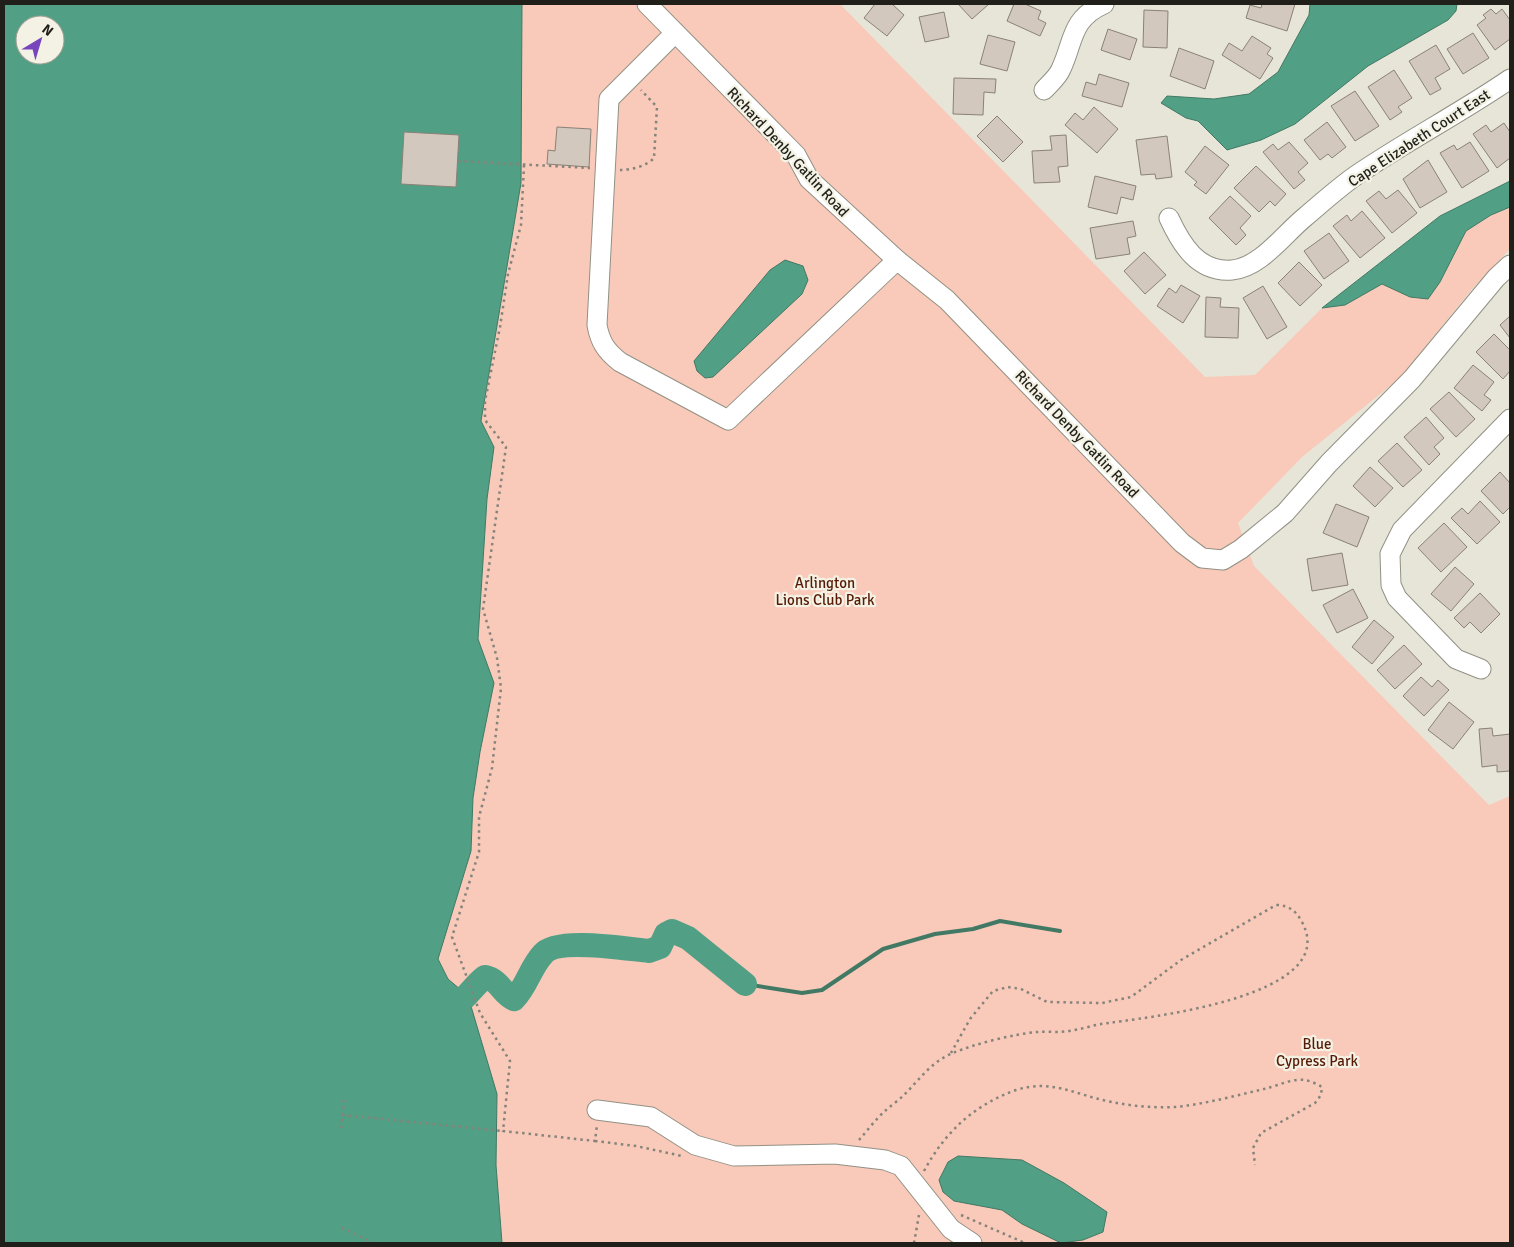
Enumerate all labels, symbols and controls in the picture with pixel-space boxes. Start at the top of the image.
north arrow [15,15,65,65]
text: N [39,20,57,40]
street label: Richard Denby Gatlin Road [723,84,853,221]
street label: Cape Elizabeth Court East [1345,85,1493,191]
street label: Richard Denby Gatlin Road [1011,366,1143,502]
park label: Arlington Lions Club Park [776,574,875,609]
park label: Blue Cypress Park [1276,1035,1358,1070]

